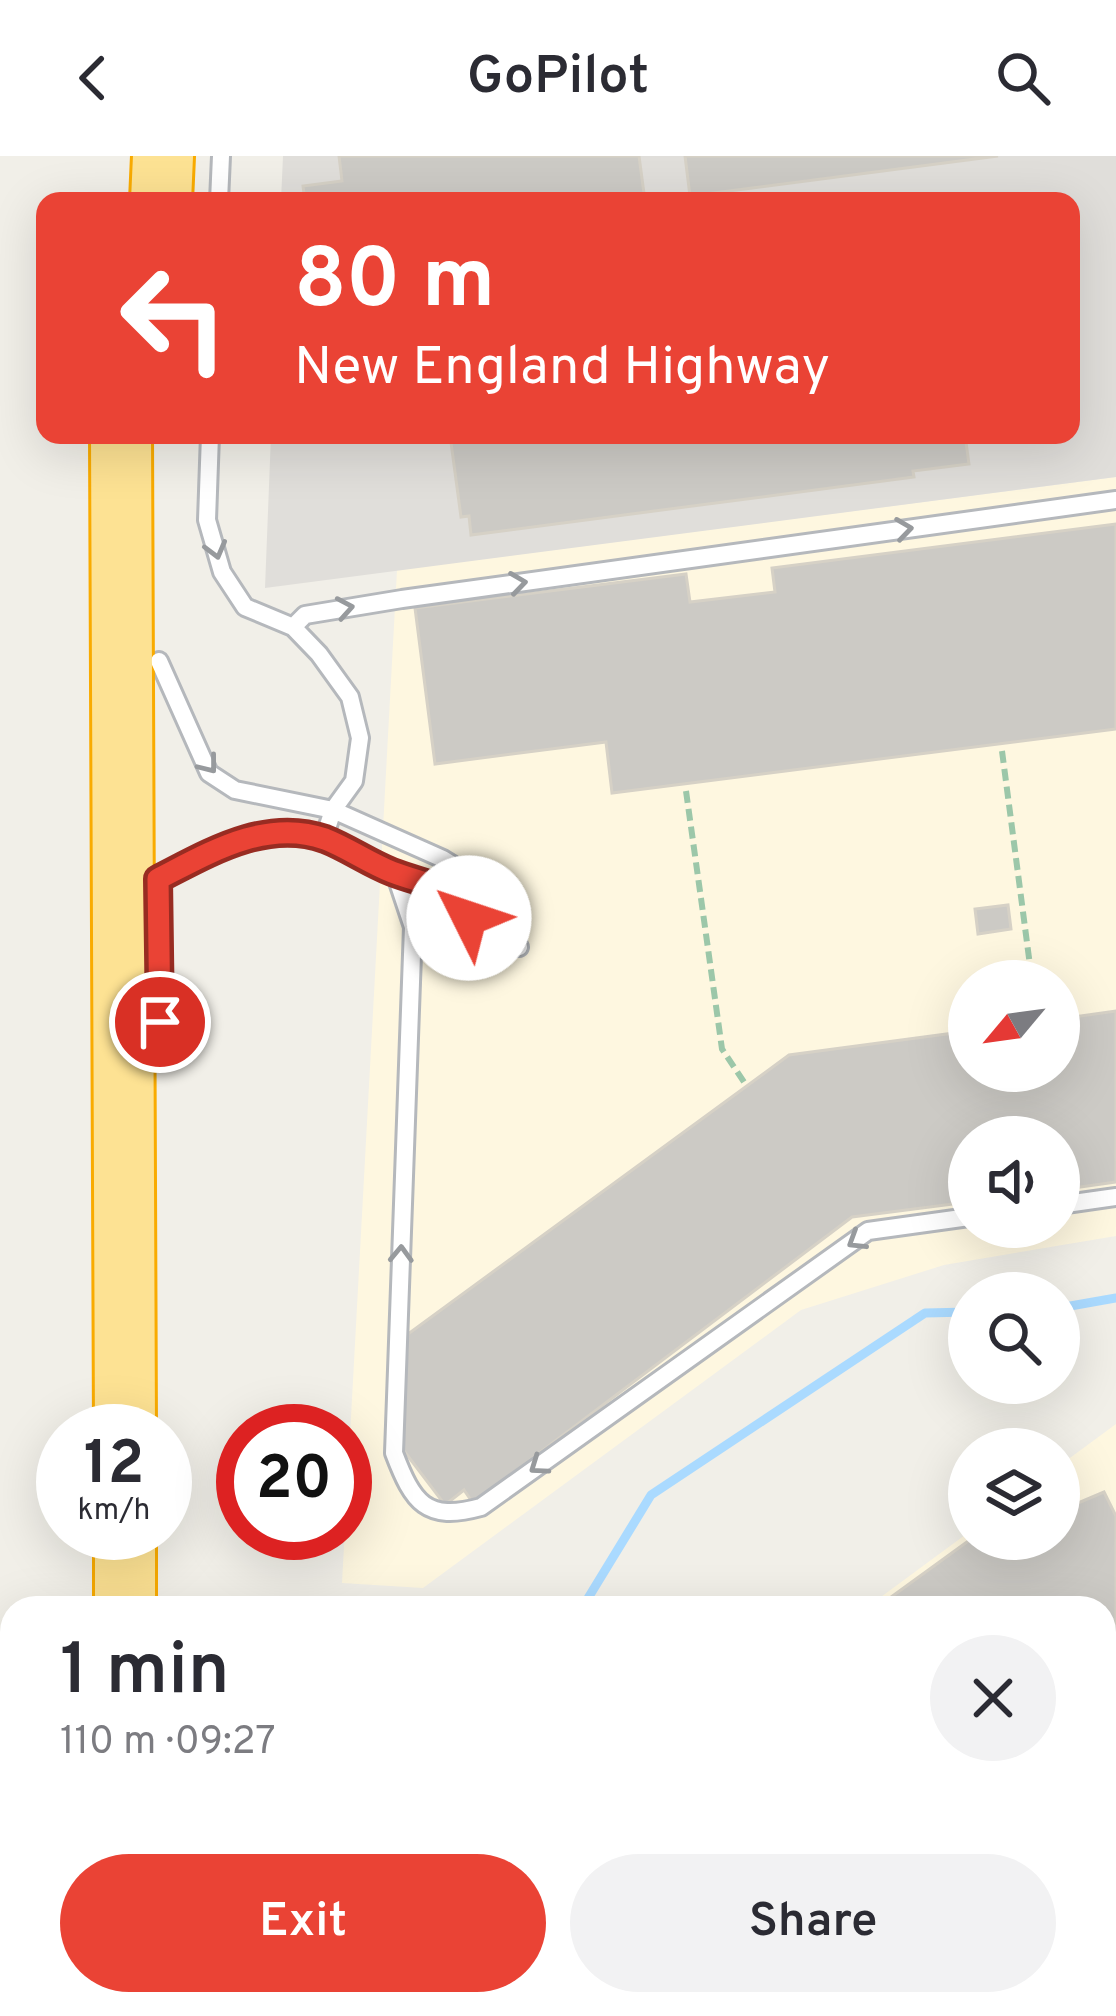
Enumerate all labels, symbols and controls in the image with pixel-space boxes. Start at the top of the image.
text: GoPilot [467,44,649,113]
icon: back [60,45,126,111]
icon: search [990,45,1056,111]
text: 80 m [294,231,495,337]
icon: left [96,240,252,396]
text: New England Highway [294,335,830,404]
one-way arrow [894,517,914,543]
one-way arrow [201,540,226,560]
one-way arrow [508,571,528,597]
one-way arrow [335,597,355,622]
one-way arrow [195,751,216,773]
position arrow [406,855,532,981]
north arrow [948,960,1080,1092]
map controls [948,960,1080,1560]
pin [109,971,211,1073]
icon: arrive [127,989,193,1055]
button: sound [948,1116,1080,1248]
one-way arrow [848,1227,870,1249]
one-way arrow [388,1244,414,1263]
button: search [948,1272,1080,1404]
speed limit sign: 20 [216,1404,372,1560]
button: layers [948,1428,1080,1560]
text: 12 [84,1429,144,1505]
one-way arrow [529,1452,551,1474]
text: km/h [78,1493,150,1530]
text: 1 min [60,1628,230,1720]
button: close [930,1635,1056,1761]
text: 110 m · 09:27 [60,1719,276,1768]
button: Exit [60,1854,546,1992]
button: Share [570,1854,1056,1992]

